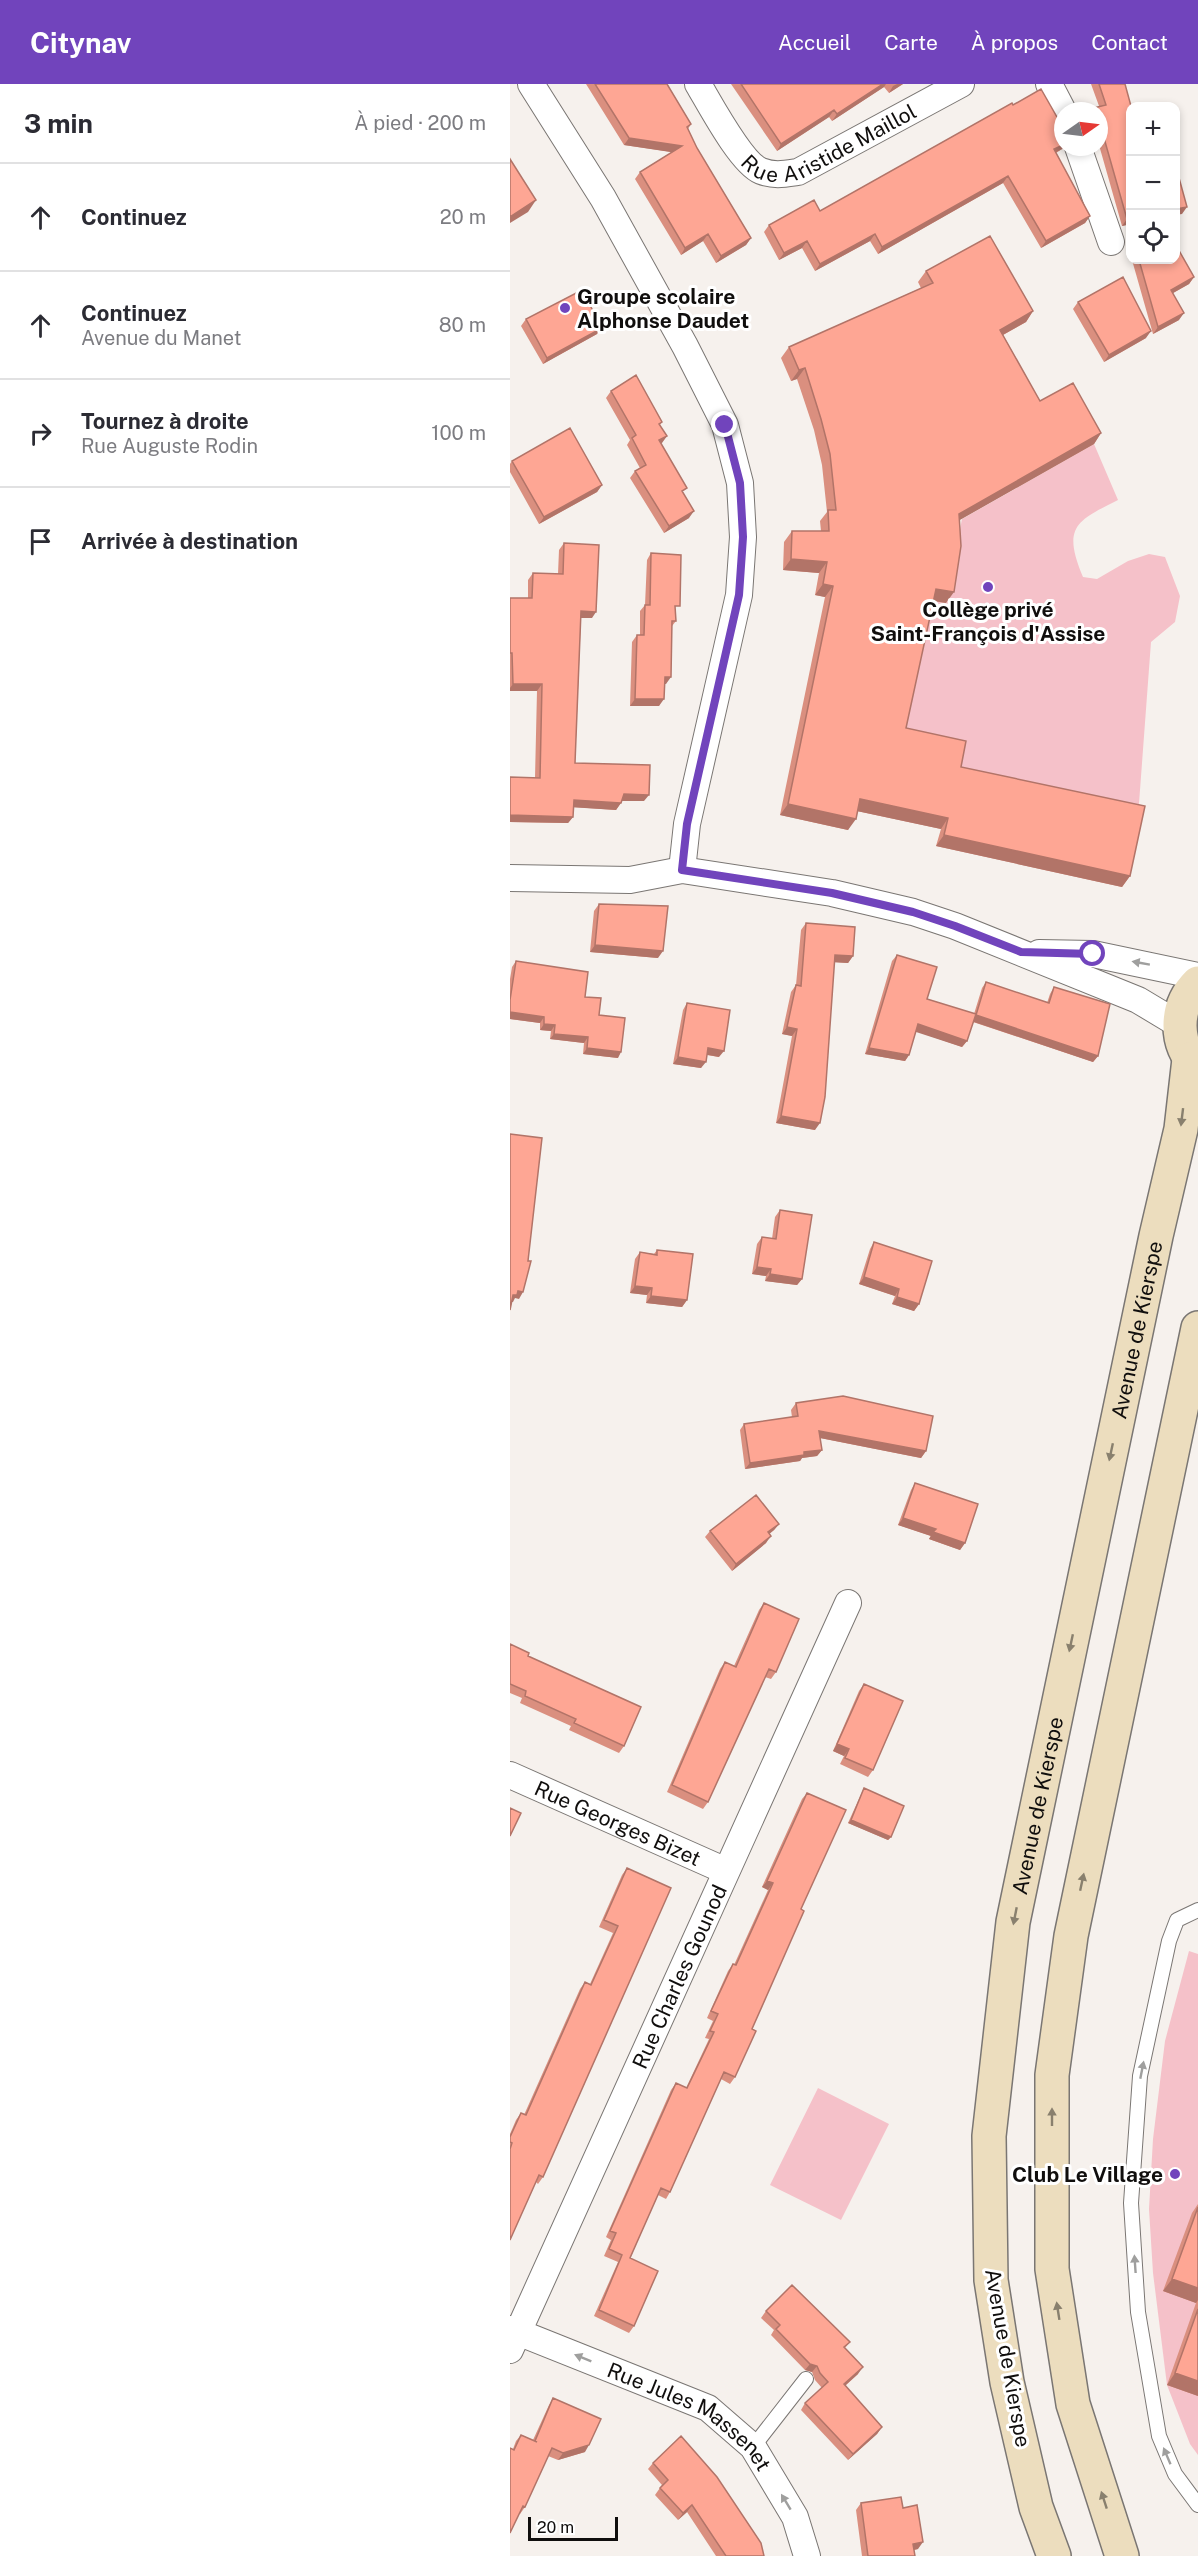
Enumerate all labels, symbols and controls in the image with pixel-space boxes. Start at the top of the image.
text: Citynav [30,26,131,59]
text: Accueil [778,30,851,55]
text: Carte [884,30,938,55]
text: À propos [971,30,1058,55]
text: Contact [1091,30,1168,55]
street label: Rue Aristide Maillol [736,98,920,187]
north arrow [1054,102,1108,156]
map controls [1126,102,1180,264]
button: + [1126,102,1180,156]
text: 3 min [24,108,93,139]
text: À pied · 200 m [354,111,486,135]
button: − [1126,156,1180,210]
icon: ahead [24,201,57,234]
text: Continuez [81,204,187,230]
text: 20 m [440,205,486,229]
button: locate [1126,210,1180,264]
place label: Groupe scolaire Alphonse Daudet [577,284,749,333]
text: Continuez [81,300,187,326]
marker: Groupe scolaire Alphonse Daudet [558,301,572,315]
icon: ahead [24,309,57,342]
text: 80 m [439,313,486,337]
text: Avenue du Manet [81,326,241,350]
text: Tournez à droite [81,408,249,434]
route end [711,411,737,437]
icon: right [24,417,57,450]
text: 100 m [431,421,486,445]
text: Rue Auguste Rodin [81,434,258,458]
icon: arrive [24,525,57,558]
text: Arrivée à destination [81,528,298,554]
marker: Collège privé Saint-François d'Assise [981,580,995,594]
place label: Collège privé Saint-François d'Assise [871,597,1105,646]
route start [1079,940,1105,966]
one-way arrow [1131,958,1150,967]
one-way arrow [1178,1108,1187,1127]
street label: Avenue de Kierspe [1106,1239,1167,1421]
one-way arrow [1106,1443,1115,1462]
one-way arrow [1066,1634,1075,1653]
street label: Avenue de Kierspe [1007,1715,1068,1897]
street label: Rue Georges Bizet [531,1775,705,1871]
one-way arrow [1078,1873,1087,1892]
street label: Rue Charles Gounod [627,1881,731,2072]
one-way arrow [1010,1907,1019,1926]
one-way arrow [1138,2060,1147,2079]
one-way arrow [1047,2107,1057,2126]
place label: Club Le Village [1012,2162,1163,2187]
marker: Club Le Village [1168,2167,1182,2181]
one-way arrow [1130,2254,1140,2273]
street label: Avenue de Kierspe [980,2267,1036,2449]
one-way arrow [1054,2302,1063,2321]
one-way arrow [574,2353,592,2363]
street label: Rue Jules Massenet [604,2357,777,2475]
one-way arrow [1162,2446,1172,2464]
one-way arrow [1099,2491,1108,2509]
one-way arrow [781,2494,792,2510]
scale bar [528,2514,618,2542]
text: 20 m [537,2518,574,2537]

